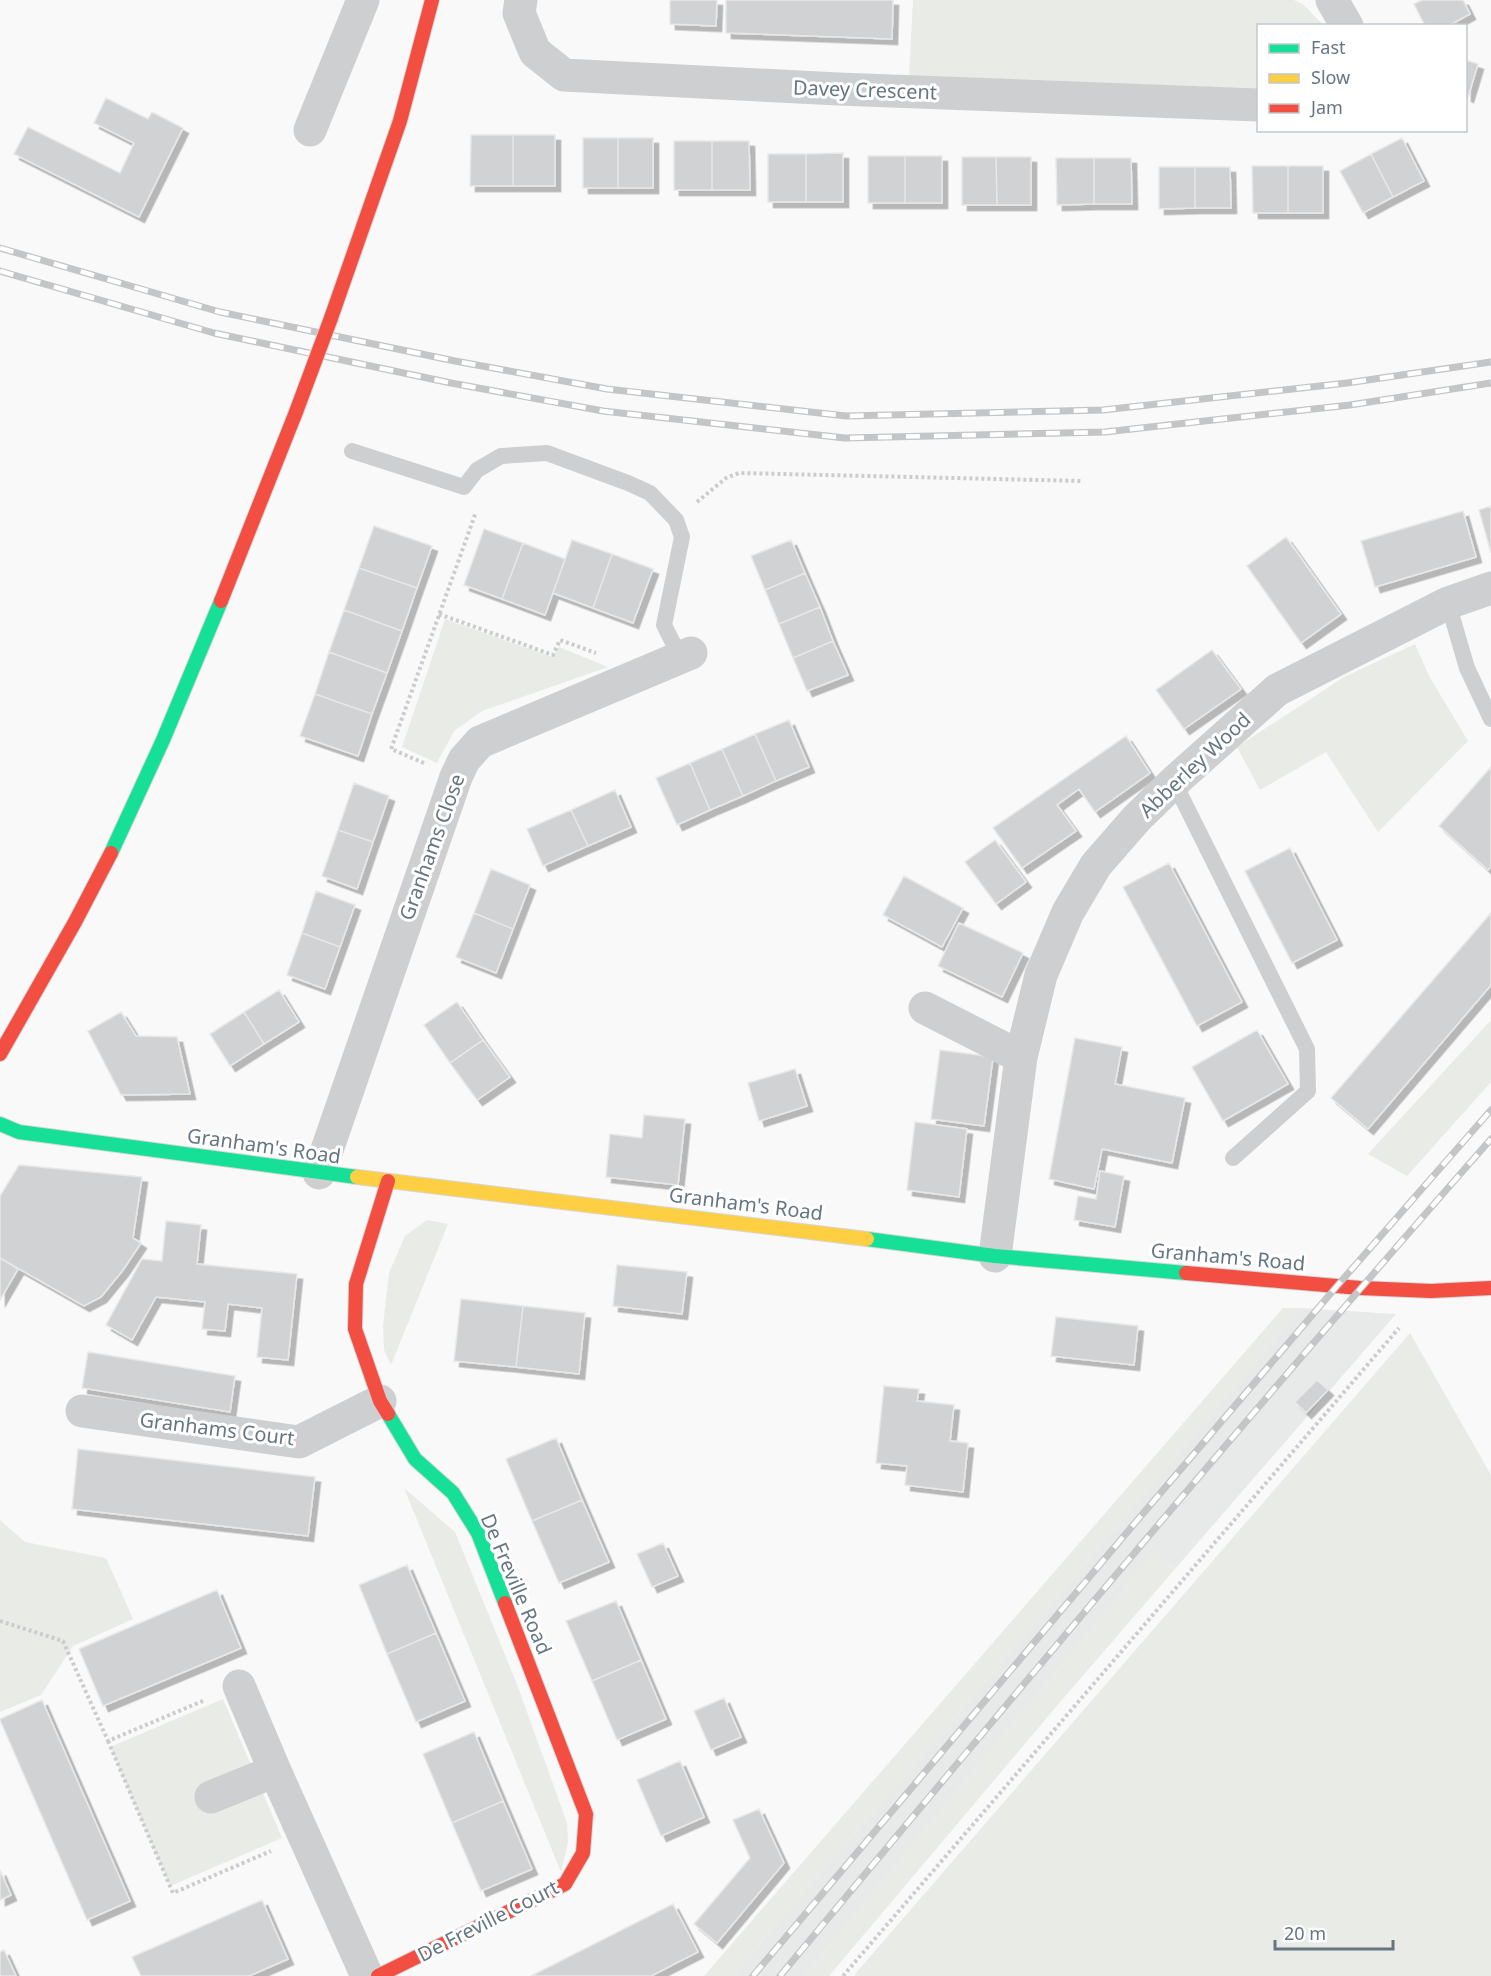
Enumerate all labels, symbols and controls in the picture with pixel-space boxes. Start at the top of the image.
legend [1257,24,1467,132]
text: Fast [1311,35,1346,59]
text: Slow [1311,65,1350,89]
street label: Davey Crescent [793,73,937,106]
text: Jam [1309,95,1343,119]
street label: Abberley Wood [1133,706,1256,823]
street label: Granhams Close [393,770,471,924]
street label: Granham's Road [186,1121,343,1170]
street label: Granham's Road [668,1181,825,1226]
street label: Granham's Road [1150,1236,1306,1277]
street label: Granhams Court [138,1406,296,1451]
street label: De Freville Road [475,1509,558,1658]
street label: De Freville Court [413,1873,563,1968]
scale bar [1275,1913,1394,1951]
text: 20 m [1284,1921,1326,1945]

